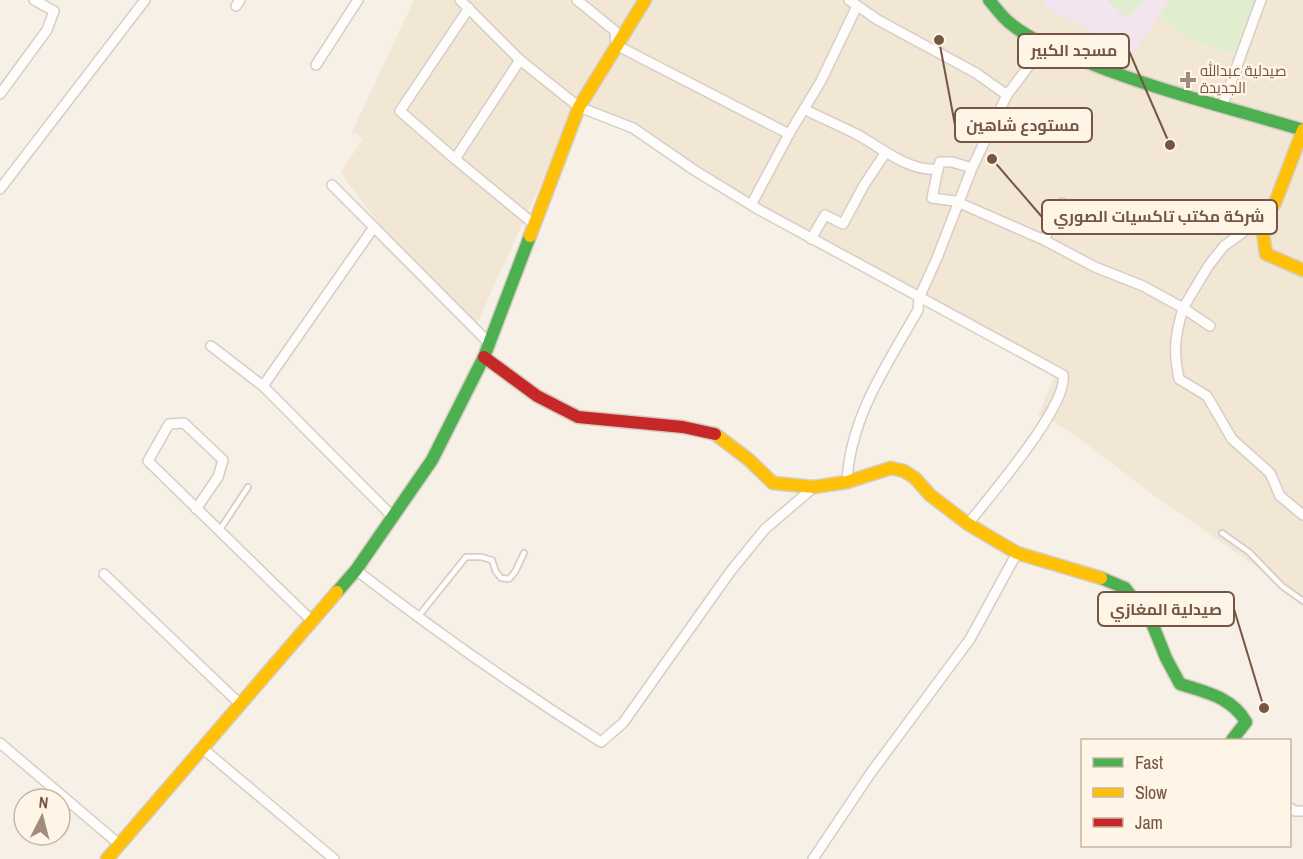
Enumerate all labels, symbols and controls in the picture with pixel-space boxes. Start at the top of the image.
callout: مسجد الكبير [1018,34,1129,68]
text: مسجد الكبير [1030,39,1117,61]
place label: صيدلية عبدالله الجديدة [1200,60,1287,98]
marker: صيدلية عبدالله الجديدة [1181,73,1195,87]
callout: مستودع شاهين [955,108,1092,142]
text: مستودع شاهين [966,114,1080,136]
callout: شركة مكتب تاكسيات الصوري [1042,200,1277,234]
text: شركة مكتب تاكسيات الصوري [1054,205,1264,229]
callout: صيدلية المغازي [1098,592,1234,626]
text: صيدلية المغازي [1110,598,1222,622]
legend [1081,739,1291,847]
text: Fast [1135,750,1163,775]
text: Slow [1135,780,1167,805]
north arrow [12,787,72,847]
text: N [38,791,49,814]
text: Jam [1135,810,1163,835]

